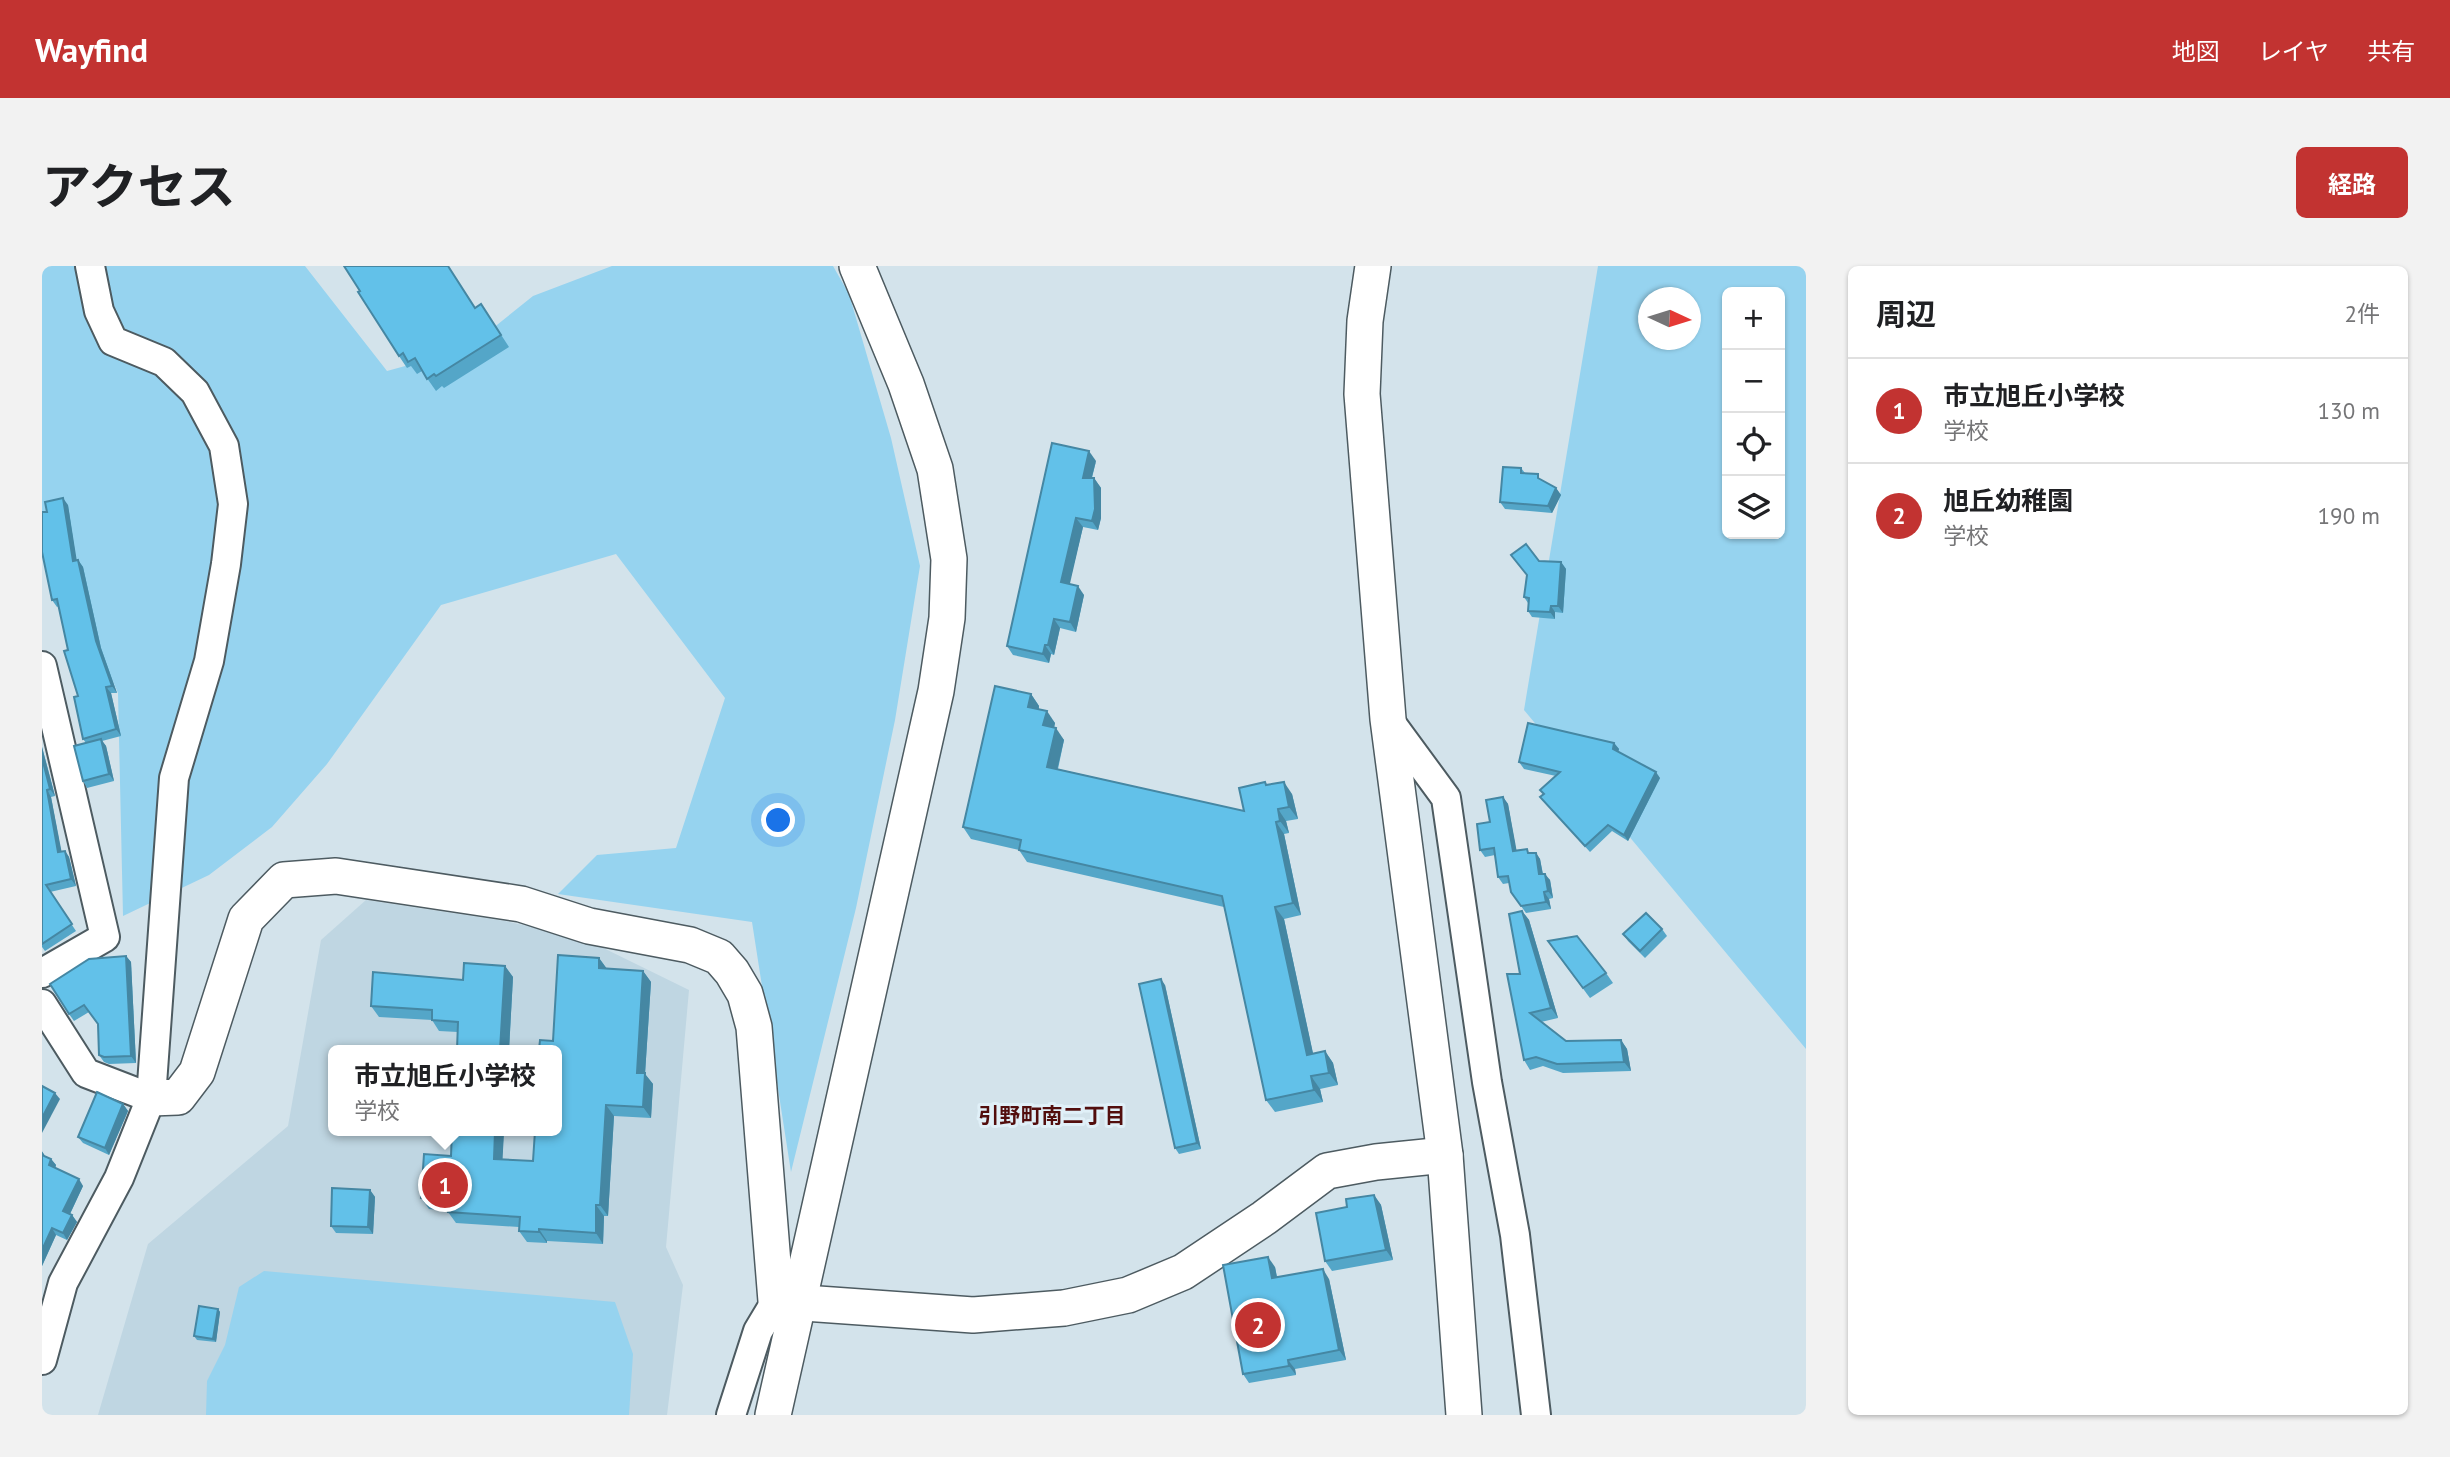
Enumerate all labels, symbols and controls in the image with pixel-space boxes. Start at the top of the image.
text: Wayfind [35,28,148,71]
text: 地図 [2172,36,2220,67]
text: レイヤ [2258,36,2329,67]
text: 共有 [2367,36,2415,67]
button: 経路 [2296,147,2408,218]
text: アクセス [42,154,236,218]
north arrow [1638,287,1701,350]
map controls [1722,287,1785,539]
button: + [1722,287,1785,350]
text: 周辺 [1876,294,1936,333]
text: 2件 [2344,299,2380,328]
button: − [1722,350,1785,413]
text: 市立旭丘小学校 [1943,379,2125,412]
text: 1 [1892,396,1906,425]
text: 130 m [2318,396,2380,425]
button: locate [1722,413,1785,476]
text: 学校 [1943,416,1989,445]
button: layers [1722,476,1785,539]
text: 旭丘幼稚園 [1943,484,2073,517]
text: 2 [1892,501,1906,530]
text: 190 m [2318,501,2380,530]
text: 学校 [1943,521,1989,550]
your location [761,803,795,837]
popup [328,1045,562,1136]
text: 市立旭丘小学校 [354,1059,536,1092]
text: 学校 [354,1096,400,1125]
district label: 引野町南二丁目 [979,1102,1126,1129]
pin: 1 [422,1159,468,1211]
pin: 2 [1235,1299,1281,1351]

